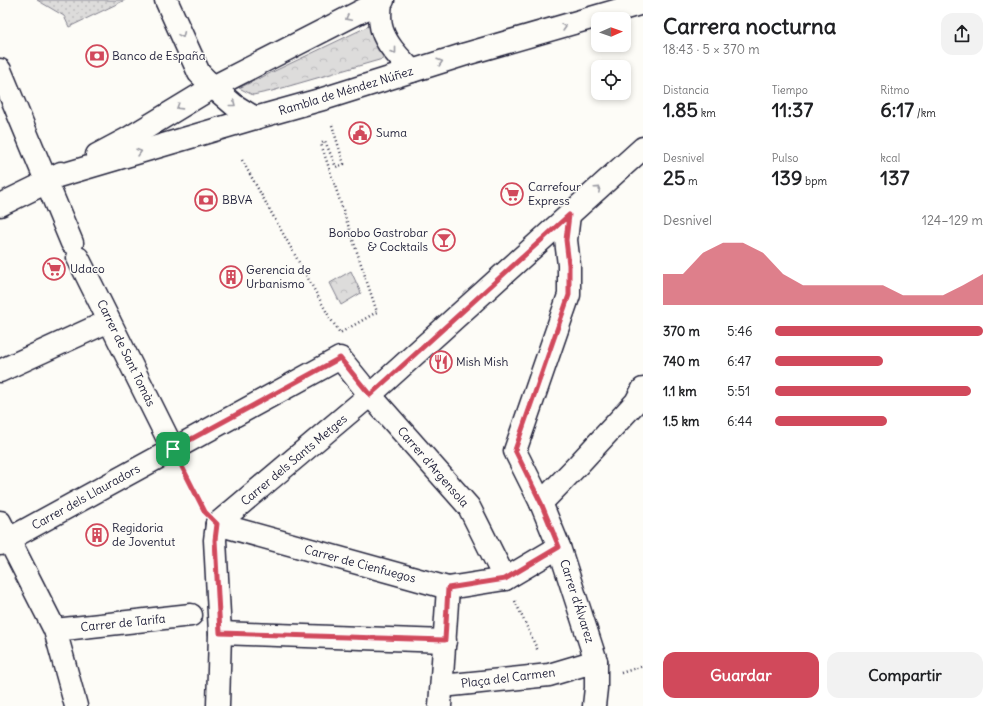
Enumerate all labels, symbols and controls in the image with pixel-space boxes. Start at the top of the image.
north arrow [591,12,631,52]
map controls [591,12,631,100]
text: Carrera nocturna [663,12,836,40]
one-way arrow [345,13,352,21]
button: share [941,13,983,55]
one-way arrow [561,23,568,31]
one-way arrow [177,31,185,39]
text: 18:43 · 5 × 370 m [663,41,760,58]
bank icon: Banco de España [84,43,110,69]
one-way arrow [389,46,396,53]
place label: Banco de España [112,48,206,63]
one-way arrow [436,58,443,67]
button: locate [591,60,631,100]
street label: Rambla de Méndez Núñez [277,63,415,118]
text: Distancia [663,83,709,97]
text: Tiempo [772,83,808,97]
text: Ritmo [880,83,909,97]
text: 1.85 [663,97,698,122]
text: 11:37 [772,97,813,122]
text: 6:17 [880,97,914,122]
one-way arrow [228,99,235,106]
one-way arrow [176,103,183,110]
text: km [698,106,716,120]
text: /km [914,106,936,120]
public building icon: Suma [347,120,373,146]
place label: Suma [376,125,407,140]
one-way arrow [136,149,143,157]
text: Desnivel [663,151,704,165]
text: Pulso [772,151,798,165]
text: kcal [880,151,900,165]
text: 25 [663,165,685,190]
text: 139 [772,165,802,190]
text: 137 [880,165,909,190]
text: m [685,174,698,188]
text: bpm [802,174,827,188]
place label: Carrefour Express [528,179,581,208]
supermarket icon: Carrefour Express [499,181,525,207]
bank icon: BBVA [193,187,219,213]
one-way arrow [593,187,600,194]
place label: BBVA [222,192,253,207]
text: Desnivel [663,212,712,229]
text: 124–129 m [922,212,983,229]
place label: Bonobo Gastrobar & Cocktails [329,225,428,254]
bar icon: Bonobo Gastrobar & Cocktails [431,227,457,253]
supermarket icon: Udaco [41,256,67,282]
place label: Udaco [70,261,105,276]
place label: Gerencia de Urbanismo [246,262,311,291]
building icon: Gerencia de Urbanismo [218,264,244,290]
street label: Carrer de Sant Tomàs [94,297,159,409]
text: 370 m [663,323,700,340]
text: 5:46 [727,323,752,340]
restaurant icon: Mish Mish [428,349,454,375]
text: 740 m [663,353,700,370]
text: 6:47 [727,353,751,370]
place label: Mish Mish [456,354,508,369]
text: 1.1 km [663,383,697,400]
text: 5:51 [727,383,750,400]
street label: Carrer dels Sants Metges [237,411,350,509]
text: 1.5 km [663,413,699,430]
text: 6:44 [727,413,752,430]
street label: Carrer d'Argensola [394,423,472,510]
pin [156,432,190,466]
icon: arrive [162,438,184,460]
street label: Carrer dels Llauradors [29,461,143,533]
place label: Regidoria de Joventut [112,520,175,549]
building icon: Regidoria de Joventut [84,522,110,548]
street label: Carrer de Cienfuegos [303,541,418,586]
street label: Carrer d'Álvarez [557,557,598,645]
street label: Carrer de Tarifa [80,611,166,634]
button: Guardar [663,652,819,698]
button: Compartir [827,652,983,698]
street label: Plaça del Carmen [460,664,556,691]

